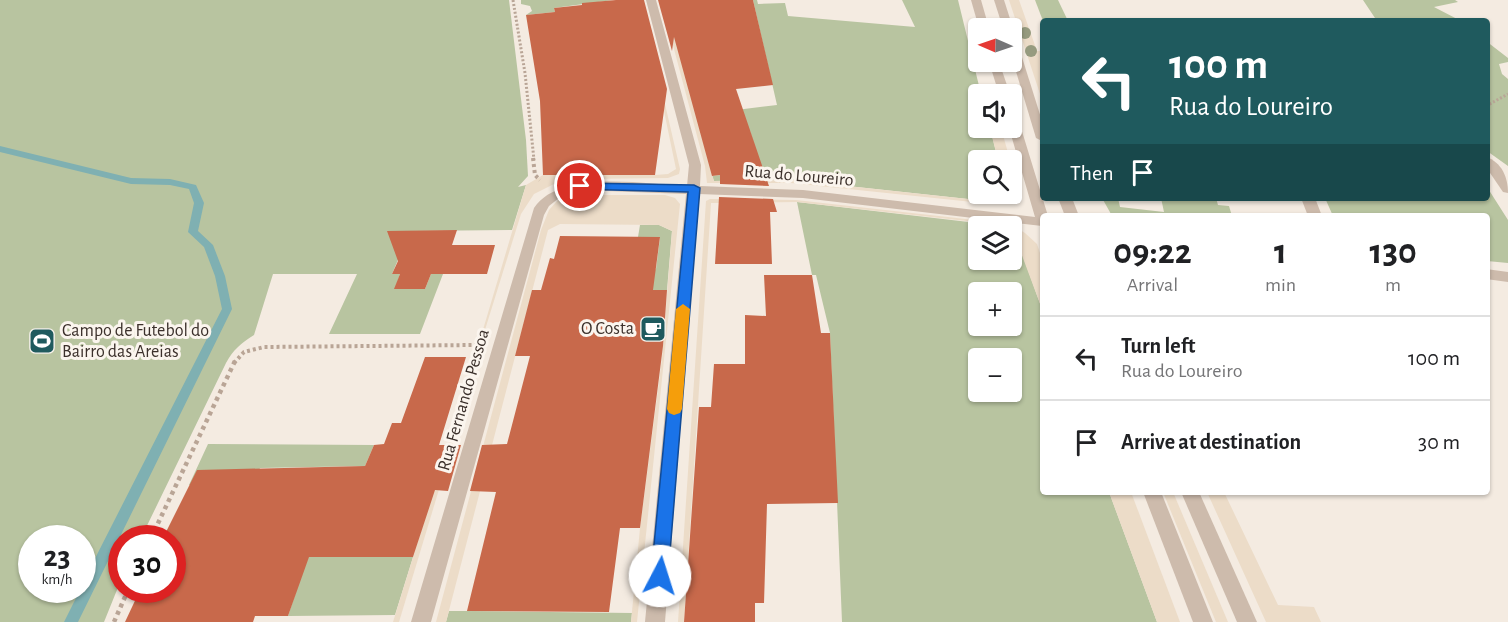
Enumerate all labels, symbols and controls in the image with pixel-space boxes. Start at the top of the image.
north arrow [968,18,1022,72]
map controls [968,18,1022,402]
icon: left [1070,42,1148,120]
text: 100 m [1169,44,1268,86]
button: sound [968,84,1022,138]
text: Rua do Loureiro [1169,93,1333,120]
button: search [968,150,1022,204]
icon: arrive [1126,156,1159,189]
pin [554,160,605,211]
street label: Rua do Loureiro [744,162,854,190]
text: Then [1070,162,1114,184]
icon: arrive [563,169,596,202]
button: layers [968,216,1022,270]
text: 09:22 [1113,234,1192,270]
text: 1 [1274,234,1287,270]
text: 130 [1369,234,1417,270]
text: Arrival [1127,275,1178,295]
text: min [1265,275,1296,295]
text: m [1385,275,1401,295]
button: + [968,282,1022,336]
cafe icon: O Costa [638,314,668,344]
place label: O Costa [581,320,634,338]
place label: Campo de Futebol do Bairro das Areias [62,322,209,361]
sports icon: Campo de Futebol do Bairro das Areias [27,326,57,356]
street label: Rua Fernando Pessoa [435,327,493,473]
text: Turn left [1121,335,1195,357]
icon: left [1070,342,1103,375]
text: 100 m [1408,347,1460,369]
button: − [968,348,1022,402]
text: Rua do Loureiro [1121,361,1243,381]
icon: arrive [1070,426,1103,459]
text: Arrive at destination [1121,431,1301,453]
text: 30 m [1418,431,1460,453]
speed limit sign: 30 [108,525,186,603]
text: 23 [43,542,71,572]
position arrow [628,544,692,608]
text: km/h [42,572,72,587]

